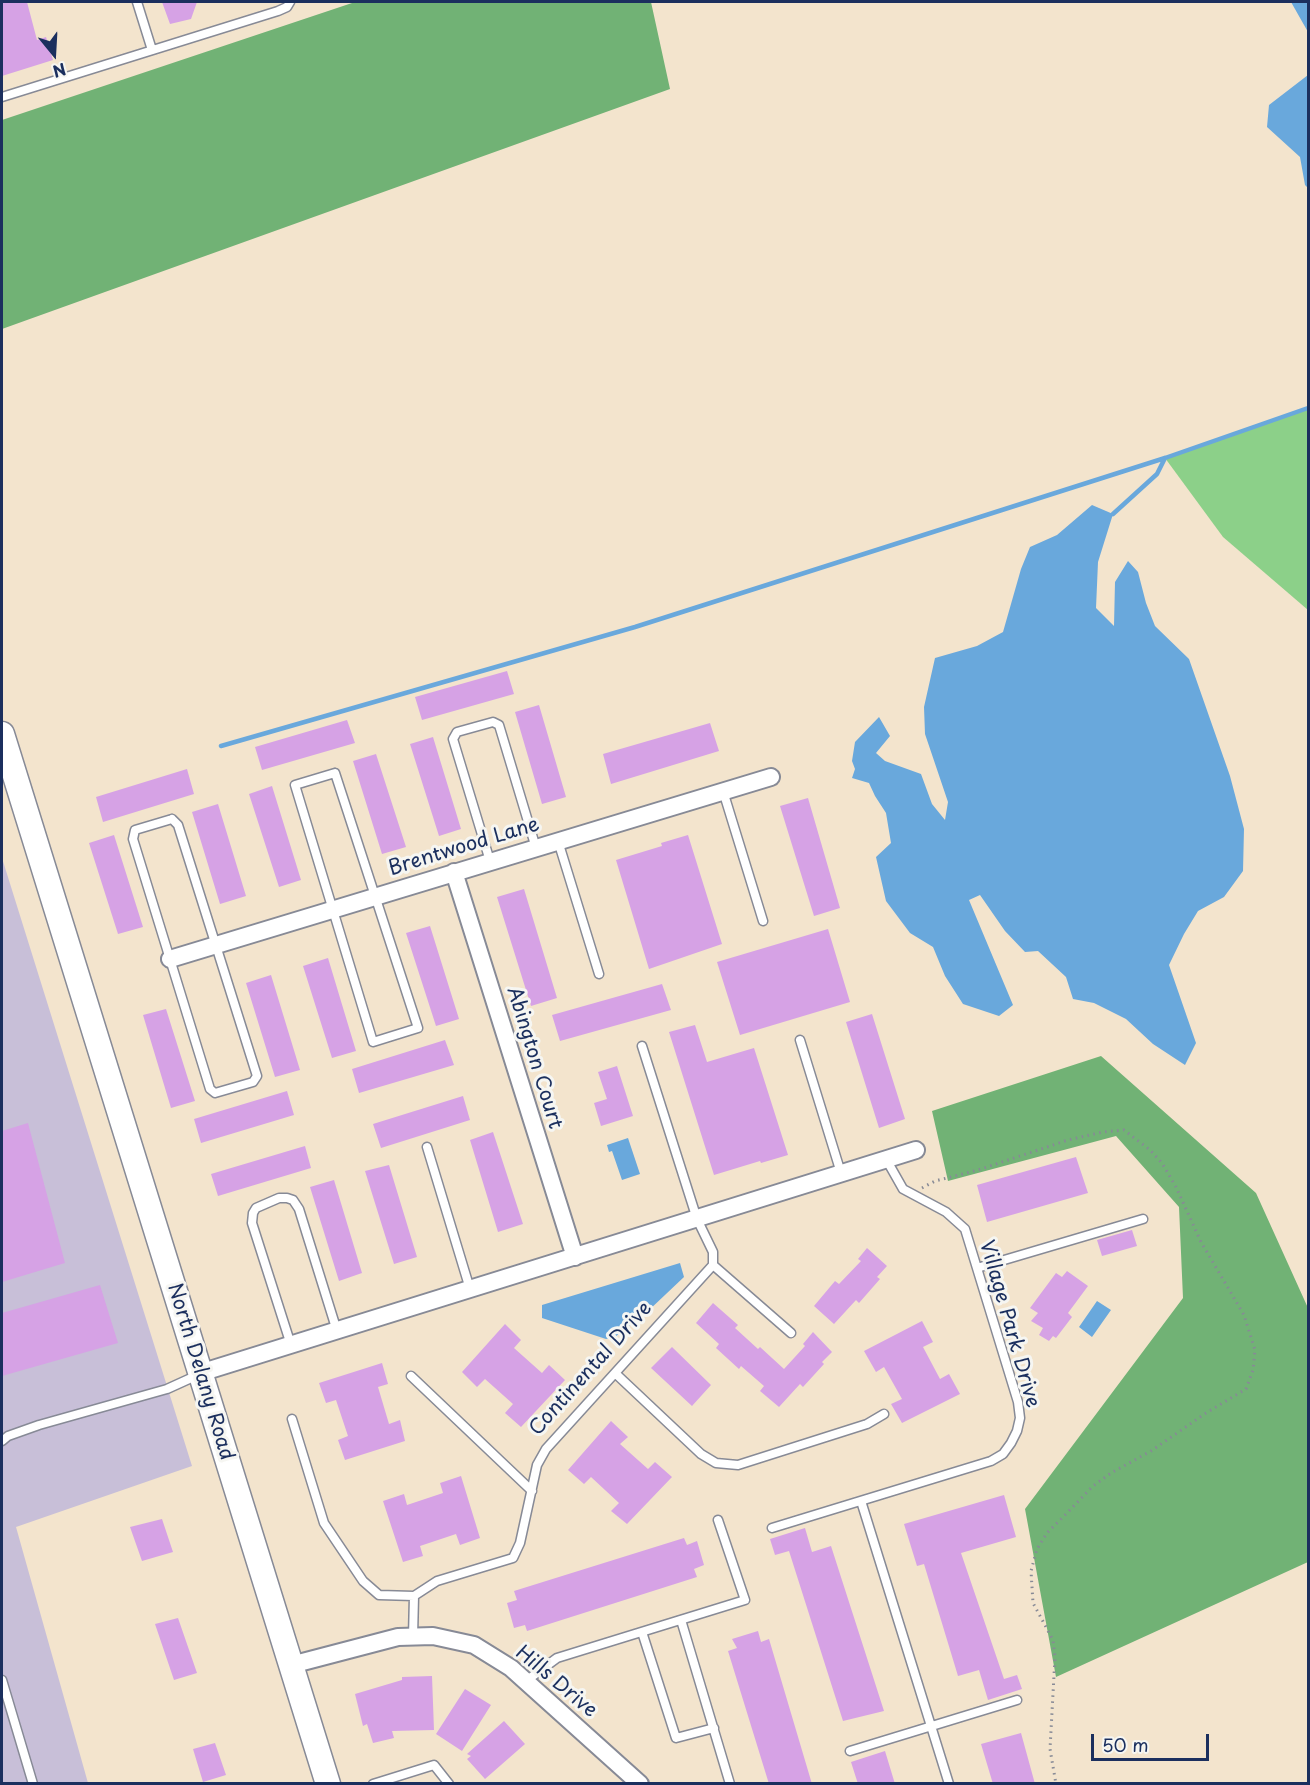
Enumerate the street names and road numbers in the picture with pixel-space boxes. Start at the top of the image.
street label: Brentwood Lane [386,813,542,881]
street label: Abington Court [501,984,567,1132]
street label: Village Park Drive [974,1238,1044,1410]
street label: North Delany Road [162,1281,238,1463]
street label: Continental Drive [525,1297,657,1441]
street label: Hills Drive [510,1641,602,1723]

